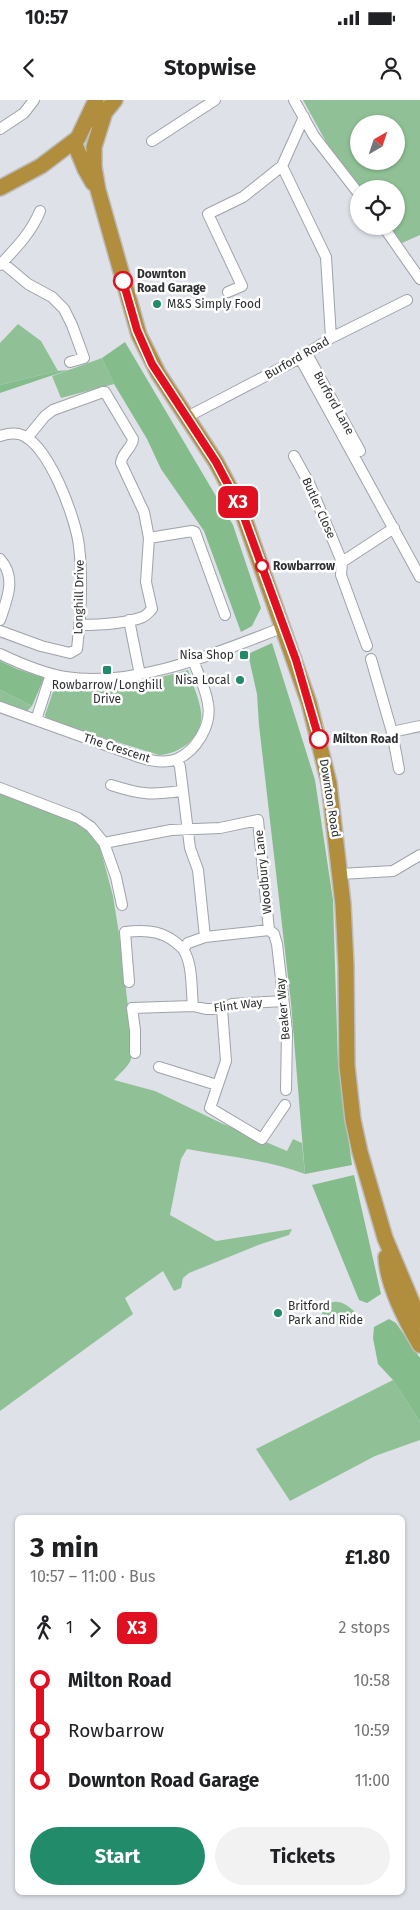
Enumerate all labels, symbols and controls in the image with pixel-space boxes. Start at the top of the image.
text: 10:57 [25,6,68,29]
icon: back [15,54,43,82]
text: Stopwise [164,54,256,81]
icon: person [377,54,405,82]
north arrow [350,115,405,170]
map controls [350,115,405,235]
button: locate [350,180,405,235]
place label: Downton Road Garage [137,267,206,295]
marker: Downton Road Garage [113,271,133,291]
place label: M&S Simply Food [167,297,261,311]
marker: M&S Simply Food [151,298,163,310]
street label: Burford Road [262,334,332,382]
street label: Burford Lane [311,369,357,437]
street label: Butler Close [299,475,339,541]
line badge: X3 [216,486,260,518]
text: X3 [228,491,248,513]
marker: Rowbarrow [255,559,269,573]
place label: Rowbarrow [273,559,335,573]
street label: Longhill Drive [71,560,87,634]
place label: Nisa Shop [180,648,234,662]
marker: Nisa Shop [238,649,250,661]
marker: Rowbarrow/Longhill Drive [101,664,113,676]
place label: Nisa Local [175,673,230,687]
marker: Nisa Local [234,674,246,686]
place label: Rowbarrow/Longhill Drive [52,678,163,706]
marker: Milton Road [309,729,329,749]
street label: The Crescent [82,731,153,766]
place label: Milton Road [333,732,398,746]
street label: Downton Road [317,758,343,838]
street label: Woodbury Lane [252,829,274,915]
street label: Beaker Way [273,977,293,1041]
street label: Flint Way [213,995,263,1015]
place label: Britford Park and Ride [288,1299,363,1327]
marker: Britford Park and Ride [272,1307,284,1319]
text: 3 min [30,1531,99,1564]
text: £1.80 [345,1546,390,1569]
text: 10:57 – 11:00 · Bus [30,1567,155,1586]
icon: walk [30,1614,58,1642]
icon: forward [81,1614,109,1642]
text: X3 [127,1617,147,1639]
text: 1 [66,1618,73,1637]
text: 2 stops [339,1618,390,1637]
text: Milton Road [68,1669,172,1692]
text: 10:58 [353,1671,390,1690]
text: Rowbarrow [68,1719,164,1742]
text: 10:59 [354,1721,390,1740]
text: Downton Road Garage [68,1769,259,1792]
text: 11:00 [355,1771,390,1790]
button: Start [30,1827,205,1885]
button: Tickets [215,1827,390,1885]

